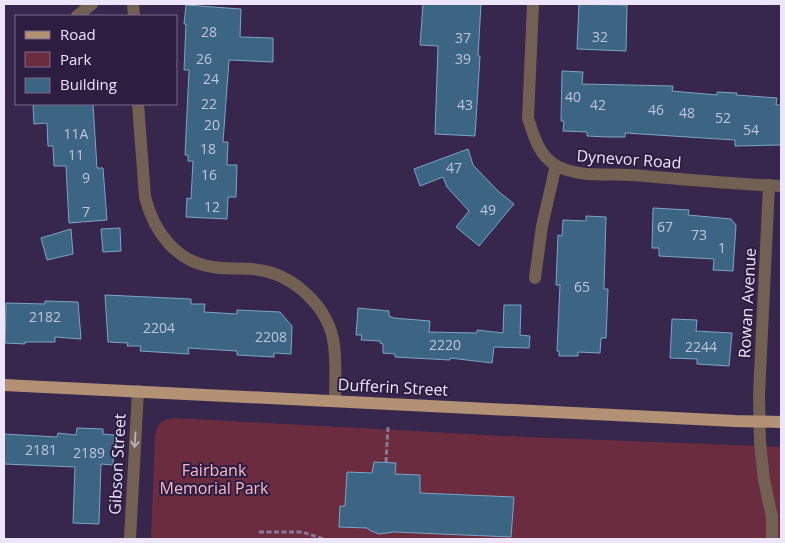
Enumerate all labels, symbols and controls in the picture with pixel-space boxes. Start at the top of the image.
legend [15,15,178,105]
house number: 28 [201,22,217,41]
text: Road [60,24,96,44]
house number: 32 [592,27,608,46]
house number: 37 [455,28,471,47]
text: Park [60,49,91,69]
house number: 26 [196,49,212,68]
house number: 39 [455,49,471,68]
house number: 24 [203,69,219,88]
text: Building [60,74,117,94]
house number: 40 [565,87,581,106]
house number: 22 [201,94,217,113]
house number: 43 [457,95,473,114]
house number: 42 [590,95,606,114]
house number: 46 [648,100,664,119]
house number: 48 [679,103,695,122]
house number: 52 [715,108,731,127]
house number: 20 [204,115,220,134]
house number: 54 [743,120,759,139]
house number: 11A [64,124,89,143]
house number: 18 [200,139,216,158]
street label: Dynevor Road [576,144,682,174]
house number: 11 [68,145,84,164]
house number: 47 [446,158,462,177]
house number: 16 [201,165,217,184]
house number: 9 [82,168,90,187]
house number: 12 [204,197,220,216]
house number: 49 [480,200,496,219]
house number: 7 [82,202,90,221]
house number: 67 [657,217,673,236]
house number: 73 [691,225,707,244]
house number: 1 [718,238,726,257]
street label: Rowan Avenue [733,247,761,359]
house number: 65 [574,277,590,296]
house number: 2182 [29,307,61,326]
house number: 2204 [143,318,175,337]
house number: 2208 [255,327,287,346]
house number: 2220 [429,335,461,354]
house number: 2244 [685,337,717,356]
street label: Dufferin Street [337,373,449,401]
street label: Gibson Street [103,413,131,515]
one-way arrow [130,432,140,448]
house number: 2181 [25,440,57,459]
house number: 2189 [73,443,105,462]
park label: Fairbank Memorial Park [160,459,269,499]

